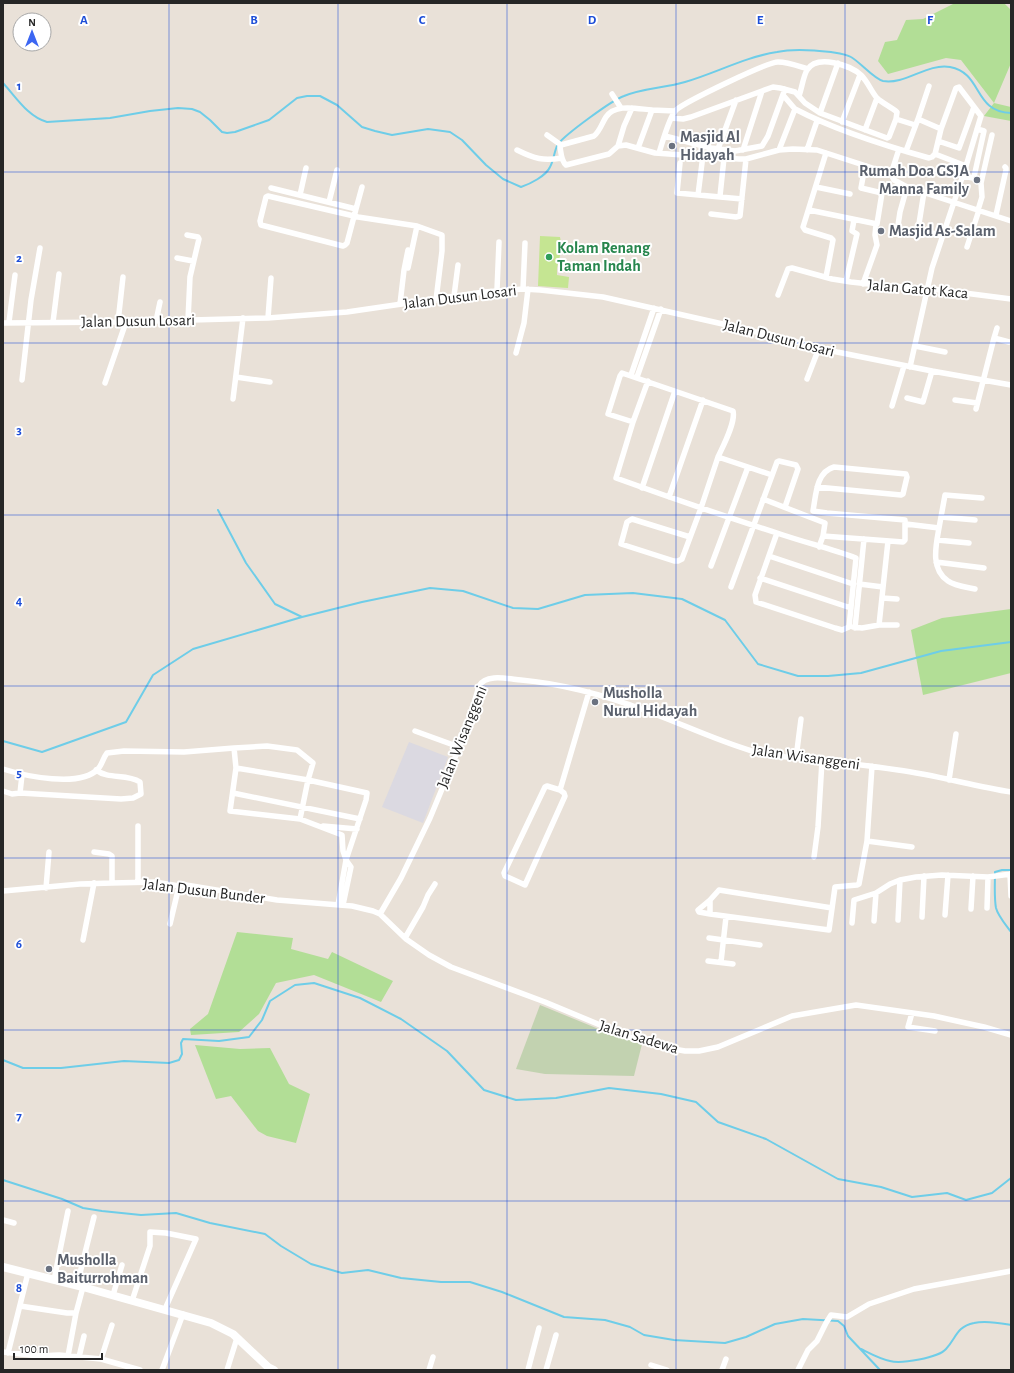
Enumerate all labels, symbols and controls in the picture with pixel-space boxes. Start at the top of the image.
north arrow [12,12,52,52]
text: A [80,14,88,27]
text: B [250,14,258,27]
text: C [419,14,426,27]
text: D [588,14,597,27]
text: E [757,14,764,27]
text: F [927,14,934,27]
text: N [28,17,36,28]
text: 1 [17,80,21,93]
place label: Masjid Al Hidayah [680,129,740,164]
marker: Masjid Al Hidayah [667,141,677,151]
place label: Rumah Doa GSJA Manna Family [859,163,970,198]
marker: Rumah Doa GSJA Manna Family [972,175,982,185]
place label: Masjid As-Salam [889,223,996,240]
marker: Masjid As-Salam [876,226,886,236]
place label: Kolam Renang Taman Indah [557,240,651,274]
text: 2 [16,252,22,265]
marker: Kolam Renang Taman Indah [544,252,554,262]
street label: Jalan Gatot Kaca [867,277,969,301]
street label: Jalan Dusun Losari [402,282,518,312]
street label: Jalan Dusun Losari [81,312,195,330]
street label: Jalan Dusun Losari [722,316,836,360]
text: 3 [16,424,22,437]
text: 4 [16,595,23,608]
street label: Jalan Wisanggeni [434,684,490,790]
place label: Musholla Nurul Hidayah [603,685,697,720]
marker: Musholla Nurul Hidayah [590,697,600,707]
street label: Jalan Wisanggeni [751,742,861,772]
text: 5 [16,767,22,780]
street label: Jalan Dusun Bunder [142,876,267,907]
text: 6 [16,938,22,951]
street label: Jalan Sadewa [597,1017,681,1057]
text: 7 [16,1110,22,1123]
place label: Musholla Baiturrohman [57,1252,148,1286]
marker: Musholla Baiturrohman [44,1264,54,1274]
text: 8 [16,1282,22,1295]
scale bar [14,1335,102,1361]
text: 100 m [20,1343,48,1355]

